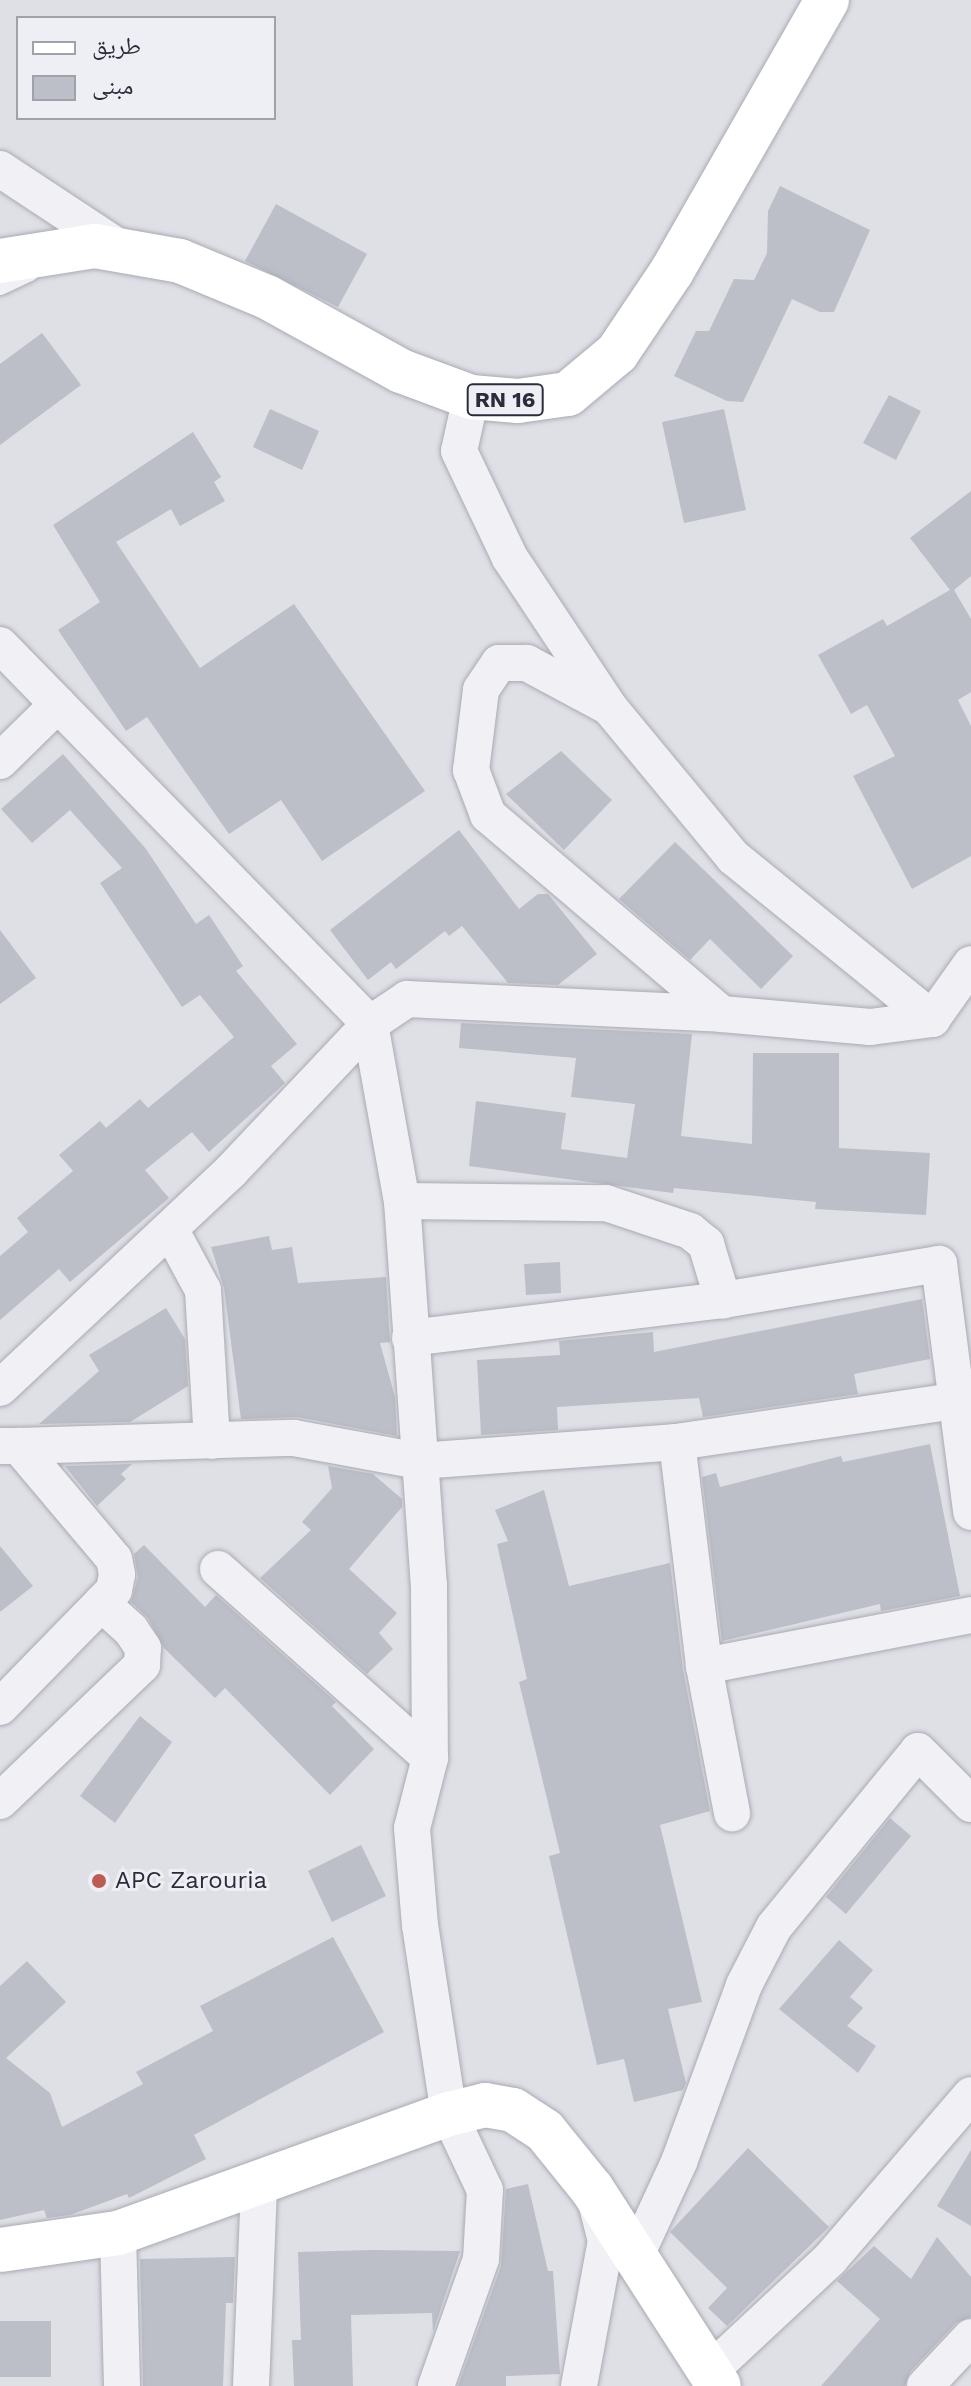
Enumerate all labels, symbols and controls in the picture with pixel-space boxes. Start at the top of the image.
legend [16,16,276,120]
text: طريق [92,32,141,60]
text: مبنى [92,72,133,100]
road number: RN 16 [465,382,545,418]
place label: APC Zarouria [115,1867,267,1895]
marker: APC Zarouria [90,1872,108,1890]

